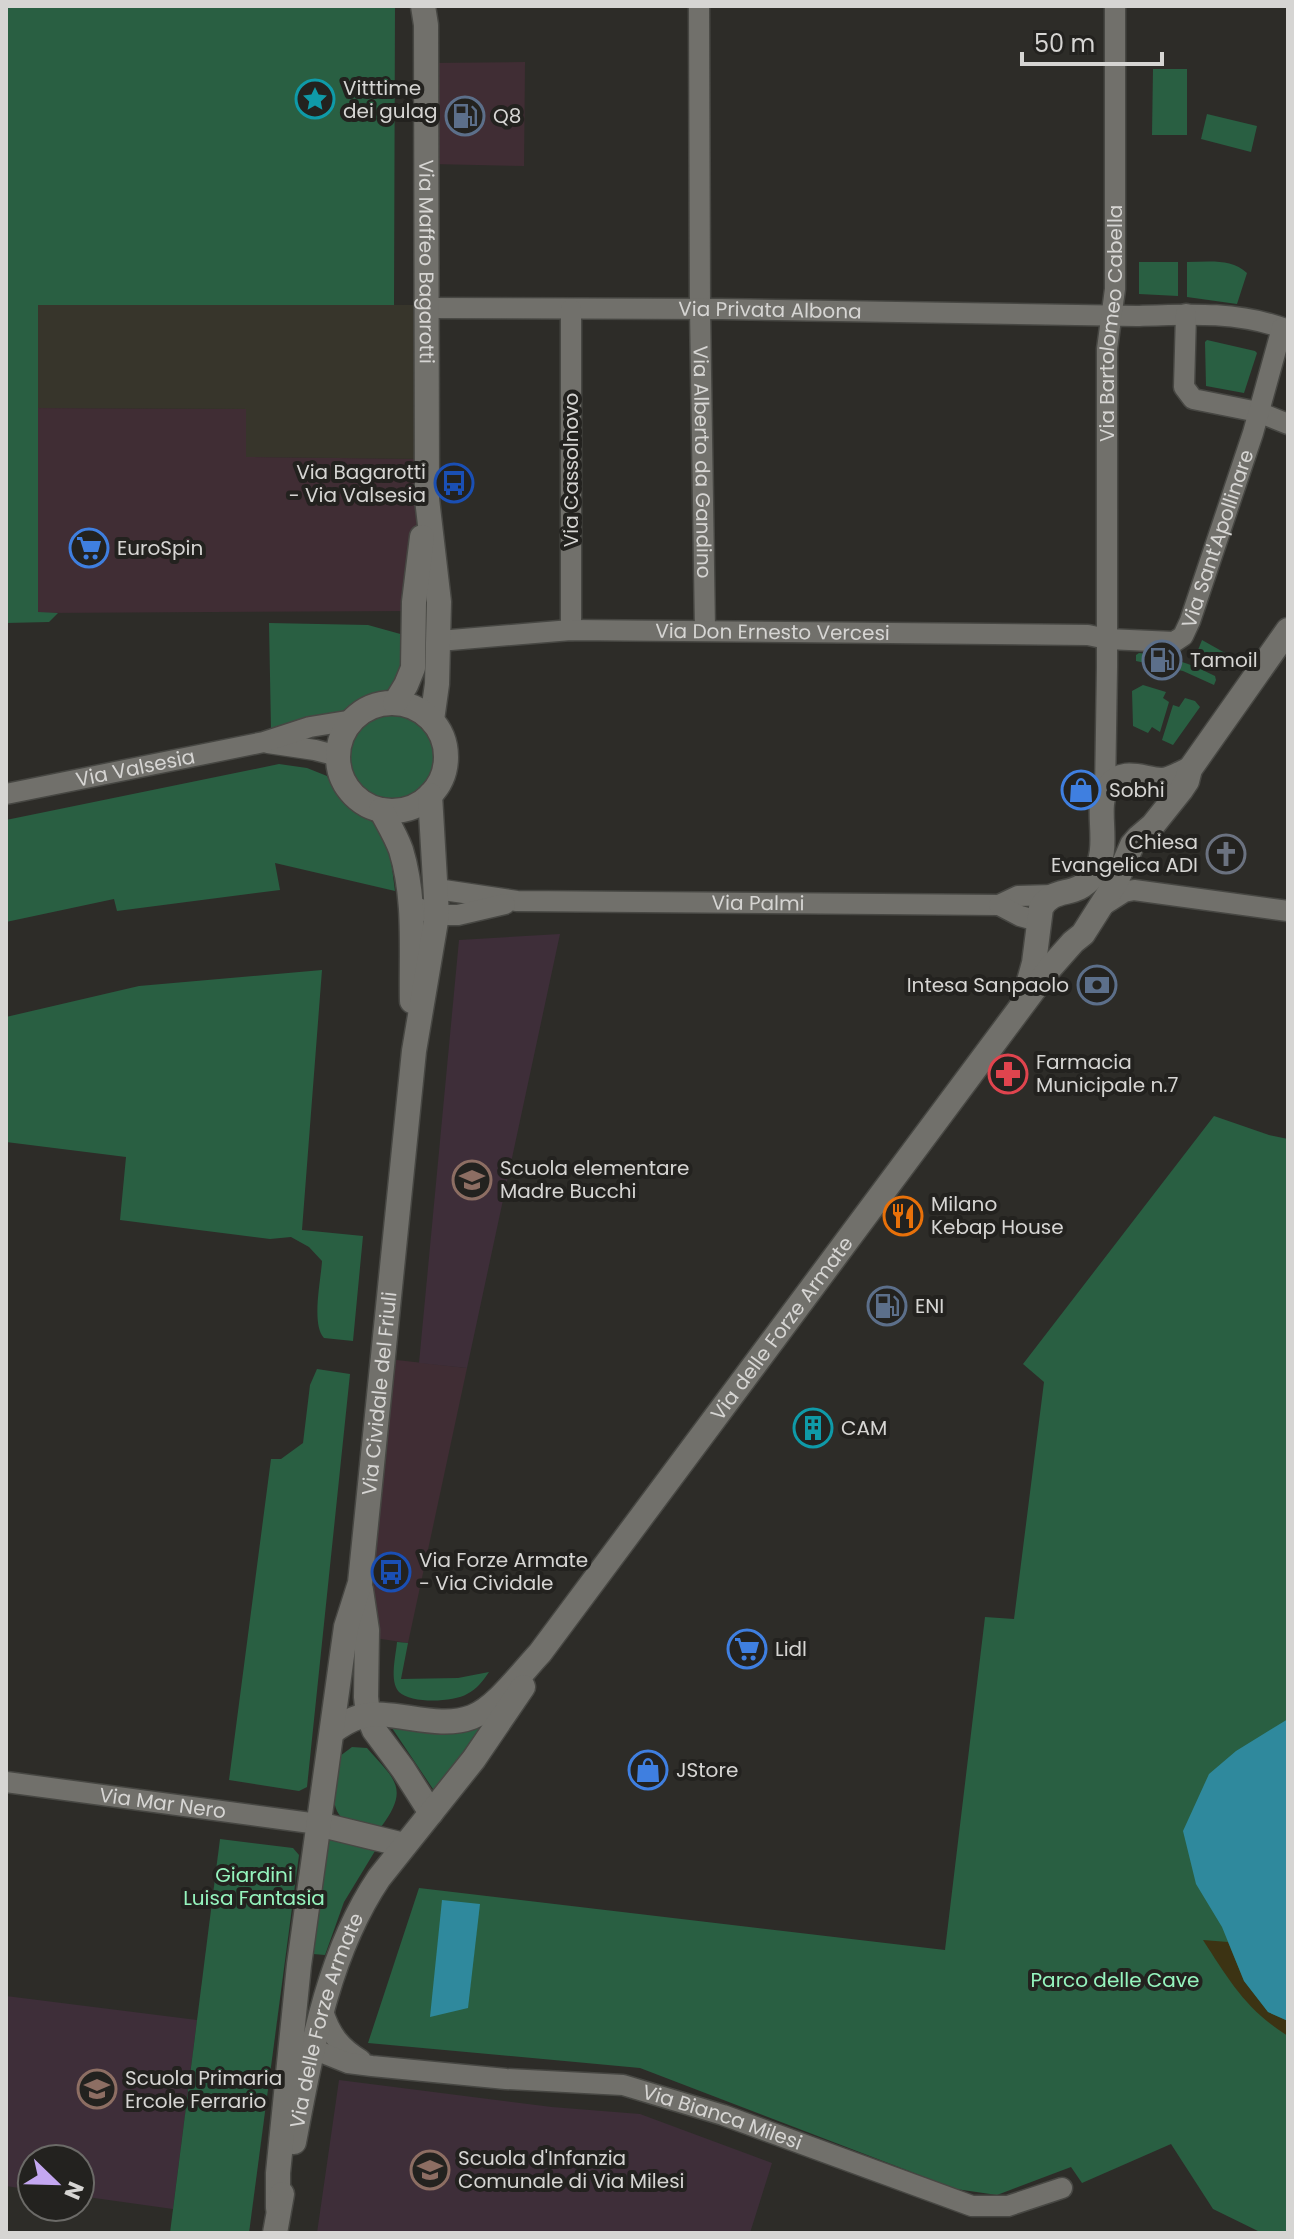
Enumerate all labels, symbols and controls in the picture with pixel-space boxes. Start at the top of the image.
scale bar [1022,16,1162,66]
text: 50 m [1034,27,1095,60]
place label: Vitttime dei gulag [343,74,437,125]
place icon: Vitttime dei gulag [294,78,336,120]
fuel station icon: Q8 [444,95,486,137]
place label: Q8 [493,102,521,130]
street label: Via Maffeo Bagarotti [412,160,441,364]
street label: Via Bartolomeo Cabella [1093,205,1129,442]
street label: Via Privata Albona [678,295,862,325]
street label: Via Alberto da Gandino [687,345,718,579]
street label: Via Cassolnovo [557,393,585,547]
street label: Via Sant'Apollinare [1175,446,1260,632]
place label: Via Bagarotti - Via Valsesia [289,458,426,509]
bus stop icon: Via Bagarotti - Via Valsesia [433,462,475,504]
supermarket icon: EuroSpin [68,527,110,569]
place label: EuroSpin [117,534,203,562]
street label: Via Don Ernesto Vercesi [655,617,890,647]
fuel station icon: Tamoil [1141,639,1183,681]
place label: Tamoil [1190,646,1258,674]
street label: Via Valsesia [73,742,198,794]
shop icon: Sobhi [1060,769,1102,811]
place label: Sobhi [1109,776,1165,804]
place label: Chiesa Evangelica ADI [1051,828,1198,879]
church icon: Chiesa Evangelica ADI [1205,833,1247,875]
street label: Via Palmi [712,889,805,917]
bank icon: Intesa Sanpaolo [1076,964,1118,1006]
place label: Intesa Sanpaolo [907,971,1069,999]
place label: Farmacia Municipale n.7 [1036,1048,1178,1099]
pharmacy icon: Farmacia Municipale n.7 [987,1053,1029,1095]
place label: Scuola elementare Madre Bucchi [500,1154,689,1205]
school or university icon: Scuola elementare Madre Bucchi [451,1159,493,1201]
place label: Milano Kebap House [931,1190,1064,1241]
restaurant icon: Milano Kebap House [882,1195,924,1237]
street label: Via delle Forze Armate [704,1231,859,1426]
fuel station icon: ENI [866,1285,908,1327]
street label: Via Cividale del Friuli [355,1290,404,1497]
place label: ENI [915,1292,944,1320]
building icon: CAM [792,1407,834,1449]
place label: CAM [841,1414,887,1442]
place label: Via Forze Armate - Via Cividale [419,1546,588,1597]
bus stop icon: Via Forze Armate - Via Cividale [370,1551,412,1593]
supermarket icon: Lidl [726,1628,768,1670]
place label: Lidl [775,1635,807,1663]
shop icon: JStore [627,1749,669,1791]
place label: JStore [676,1756,738,1784]
street label: Via Mar Nero [97,1781,228,1825]
park label: Giardini Luisa Fantasia [183,1861,325,1912]
street label: Via delle Forze Armate [283,1908,370,2131]
park label: Parco delle Cave [1031,1966,1199,1994]
place label: Scuola Primaria Ercole Ferrario [125,2064,282,2115]
school or university icon: Scuola Primaria Ercole Ferrario [76,2068,118,2110]
street label: Via Bianca Milesi [639,2078,806,2157]
north arrow [16,2143,96,2223]
place label: Scuola d'Infanzia Comunale di Via Milesi [458,2144,685,2195]
school or university icon: Scuola d'Infanzia Comunale di Via Milesi [409,2149,451,2191]
text: N [56,2177,91,2204]

